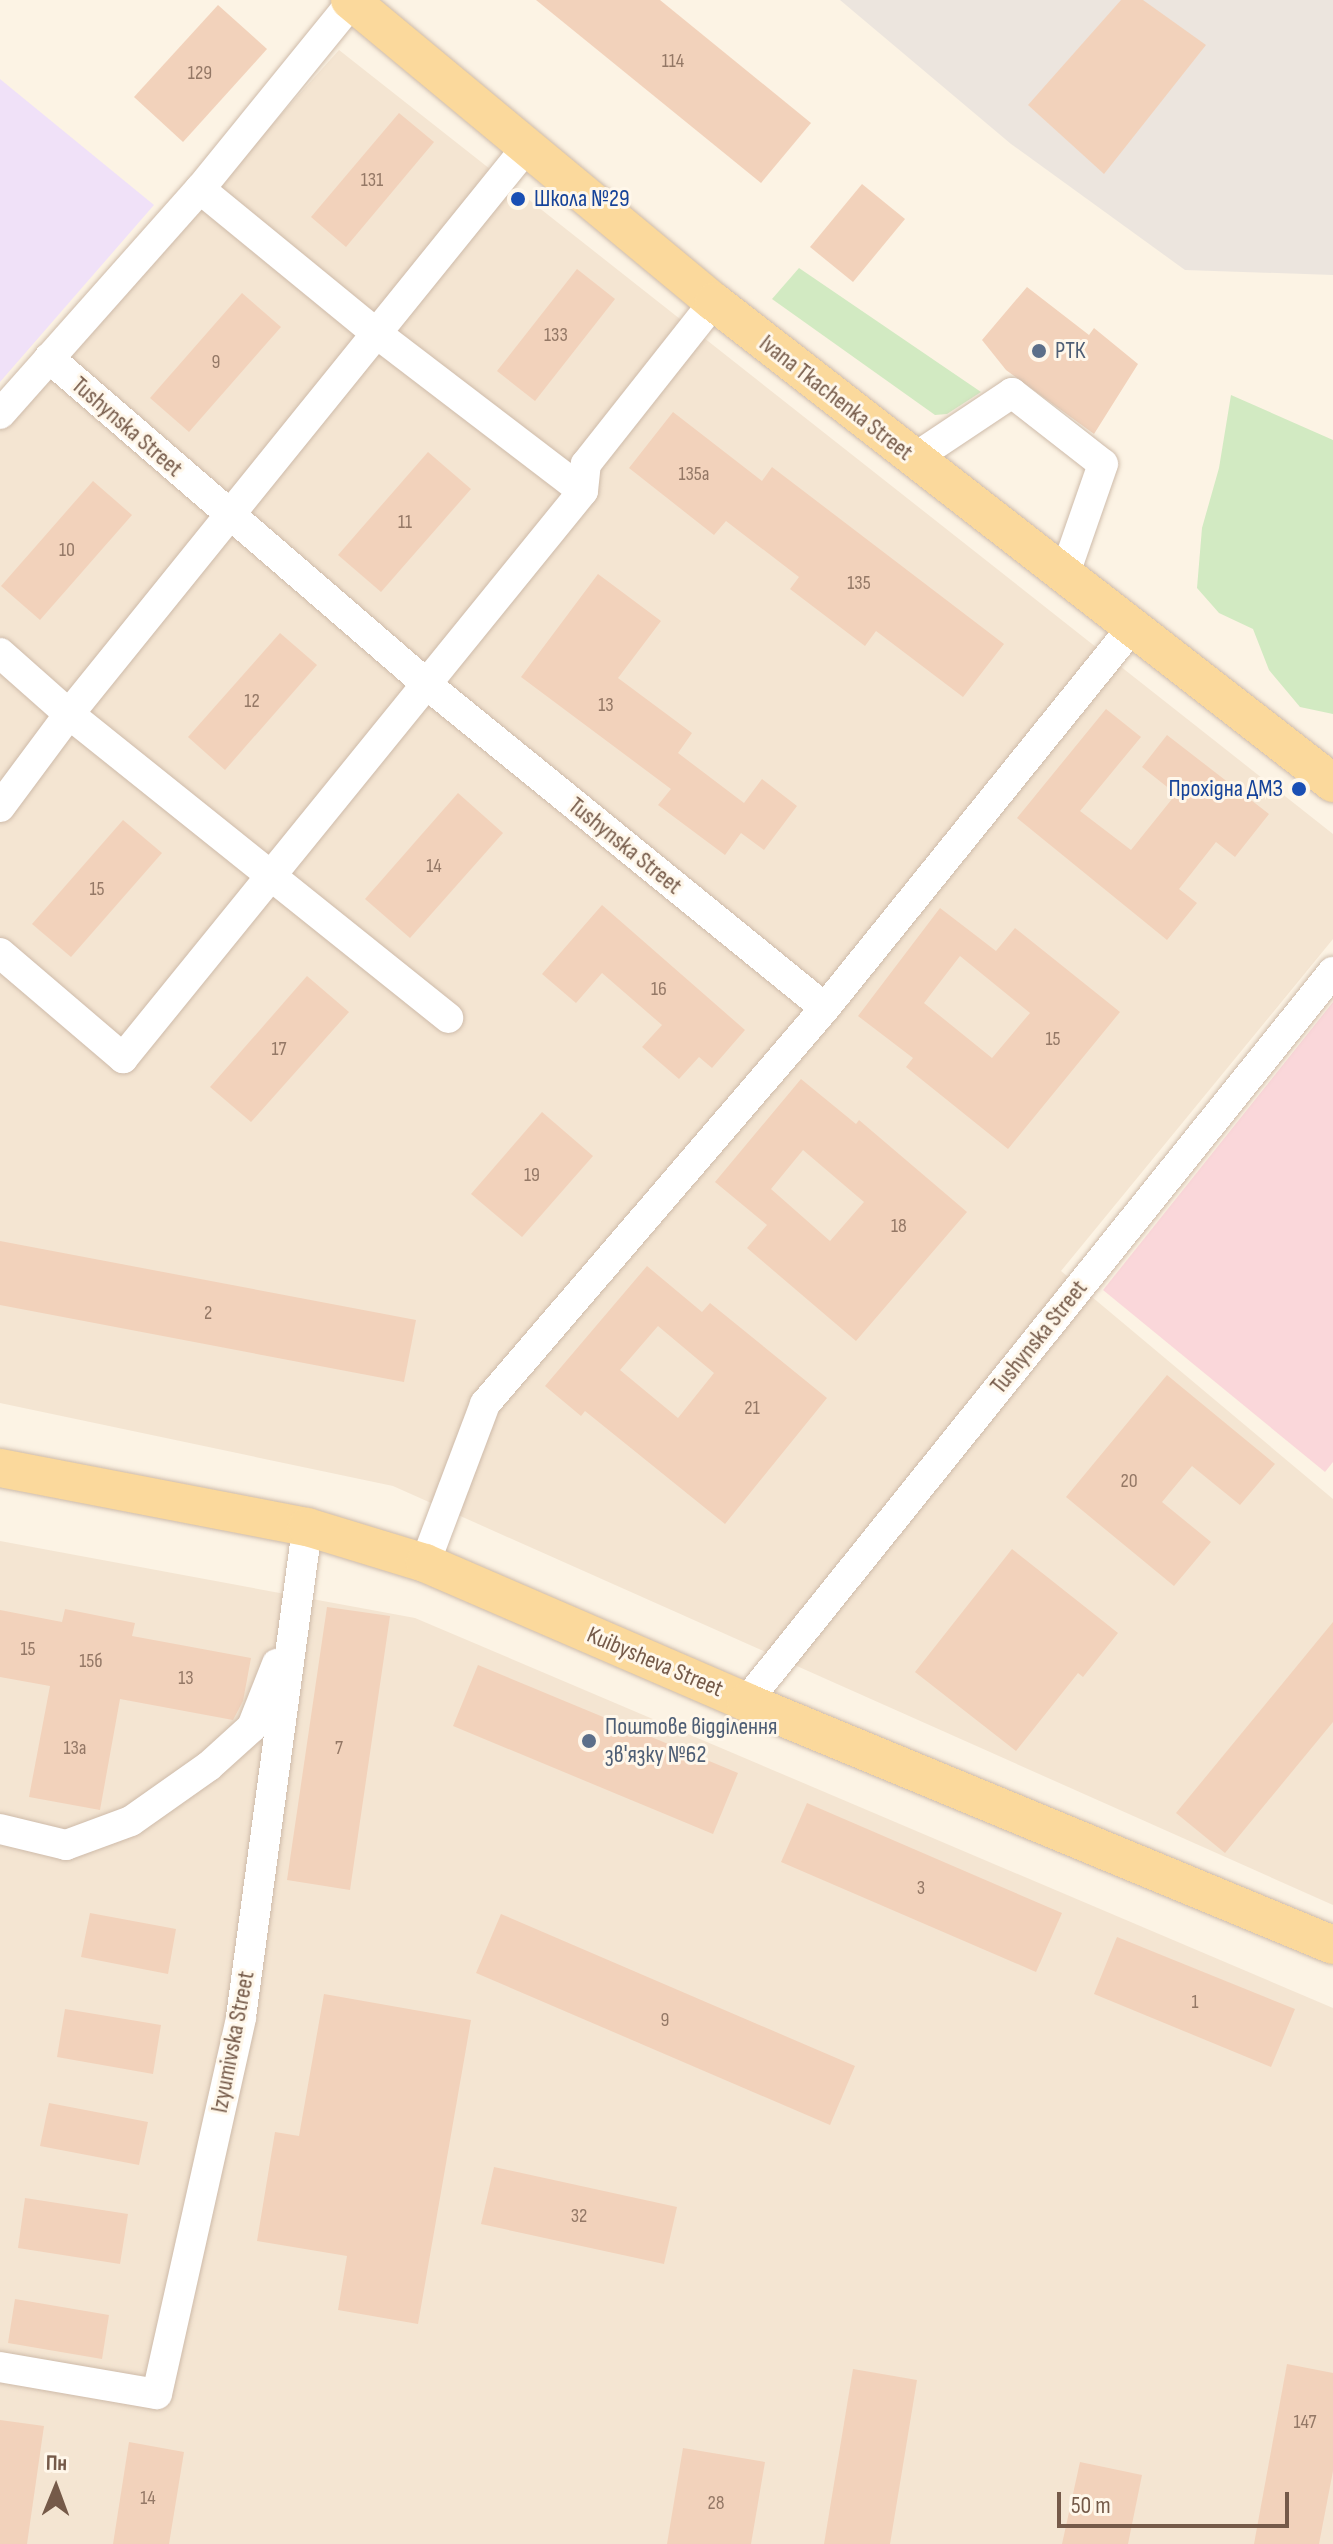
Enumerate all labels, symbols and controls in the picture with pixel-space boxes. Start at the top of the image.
house number: 114 [662,49,684,73]
house number: 129 [188,61,212,85]
house number: 131 [361,168,383,192]
place label: Школа №29 [534,185,630,213]
marker: Школа №29 [509,190,527,208]
house number: 133 [544,323,568,347]
street label: Ivana Tkachenka Street [753,329,919,467]
place label: РТК [1055,337,1086,365]
marker: РТК [1030,342,1048,360]
house number: 9 [212,350,220,374]
street label: Tushynska Street [66,371,188,483]
house number: 135а [678,462,710,486]
house number: 11 [398,510,412,534]
house number: 10 [59,538,75,562]
house number: 135 [847,571,871,595]
house number: 12 [244,689,260,713]
house number: 13 [598,693,614,717]
place label: Прохідна ДМЗ [1168,775,1283,803]
marker: Прохідна ДМЗ [1290,780,1308,798]
street label: Tushynska Street [562,791,688,901]
house number: 14 [426,854,442,878]
house number: 15 [89,877,105,901]
house number: 16 [651,977,667,1001]
house number: 15 [1045,1027,1061,1051]
house number: 17 [272,1037,286,1061]
house number: 19 [524,1163,540,1187]
house number: 18 [891,1214,907,1238]
street label: Tushynska Street [984,1274,1094,1400]
house number: 2 [204,1301,212,1325]
house number: 21 [744,1396,760,1420]
house number: 20 [1120,1469,1138,1493]
street label: Kuibysheva Street [583,1620,727,1704]
house number: 15 [20,1637,36,1661]
house number: 15б [79,1649,103,1673]
house number: 13 [178,1666,194,1690]
place label: Поштове відділення зв'язку №62 [605,1713,778,1769]
marker: Поштове відділення зв'язку №62 [580,1732,598,1750]
house number: 13а [63,1736,87,1760]
house number: 7 [335,1736,343,1760]
house number: 3 [917,1876,925,1900]
street label: Izyumivska Street [205,1969,261,2115]
house number: 1 [1192,1990,1198,2014]
house number: 9 [661,2008,669,2032]
house number: 32 [571,2204,587,2228]
house number: 147 [1293,2410,1317,2434]
north arrow [16,2448,96,2528]
text: Пн [46,2450,67,2477]
scale bar [1061,2476,1293,2526]
house number: 14 [140,2486,156,2510]
house number: 28 [708,2491,724,2515]
text: 50 m [1071,2491,1111,2520]

